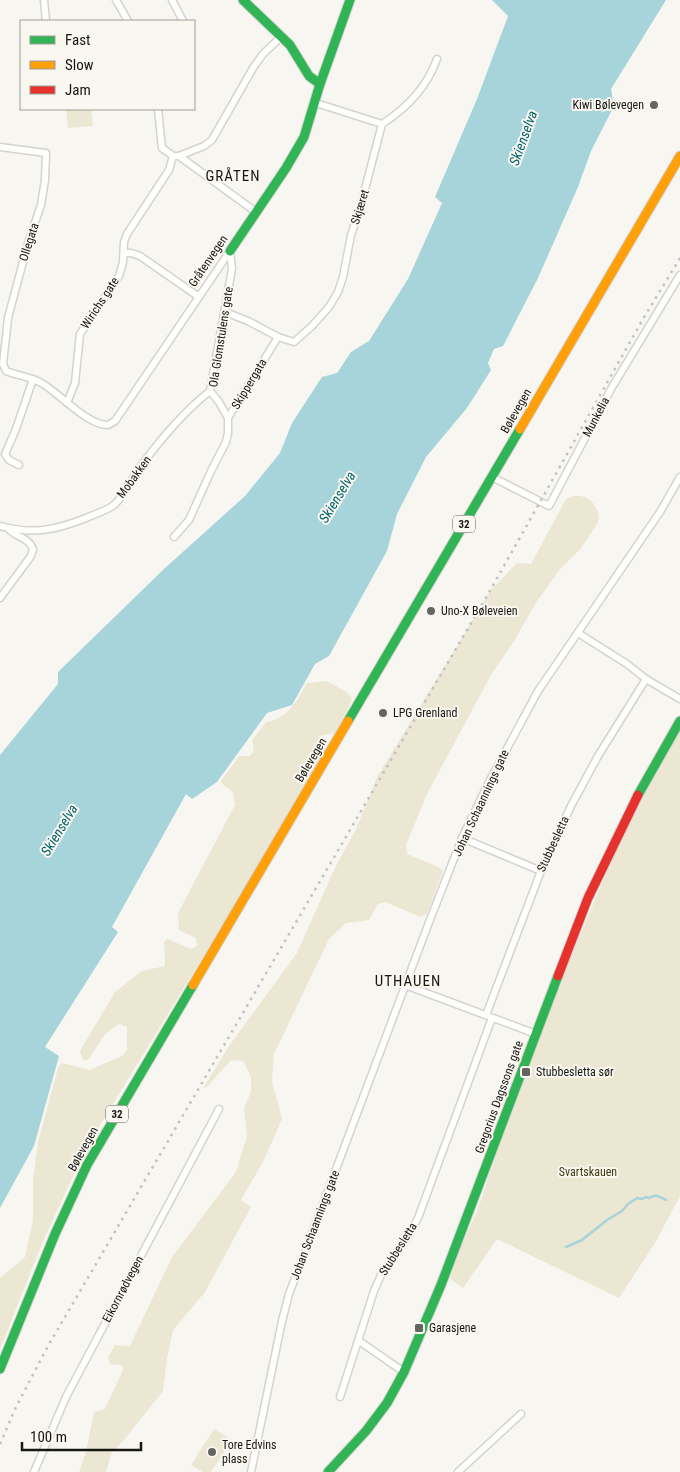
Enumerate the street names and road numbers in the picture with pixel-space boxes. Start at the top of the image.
street label: Skjæret [348,187,372,226]
street label: Ollegata [16,221,42,263]
street label: Gråtenvegen [186,232,230,289]
street label: Wirichs gate [78,274,122,331]
street label: Ola Glomstulens gate [206,285,236,388]
street label: Skippergata [228,356,270,412]
street label: Bølevegen [498,386,534,436]
street label: Munkelia [580,395,612,439]
street label: Mobakken [114,453,154,501]
road number: 32 [453,516,475,532]
street label: Bølevegen [292,735,330,785]
street label: Johan Schaannings gate [450,747,512,859]
street label: Stubbesletta [534,814,572,874]
street label: Gregorius Dagssons gate [472,1038,526,1155]
road number: 32 [106,1106,128,1122]
street label: Bølevegen [65,1124,101,1174]
street label: Johan Schaannings gate [288,1168,342,1282]
street label: Stubbesletta [376,1220,420,1278]
street label: Eikornrødvegen [100,1253,146,1325]

